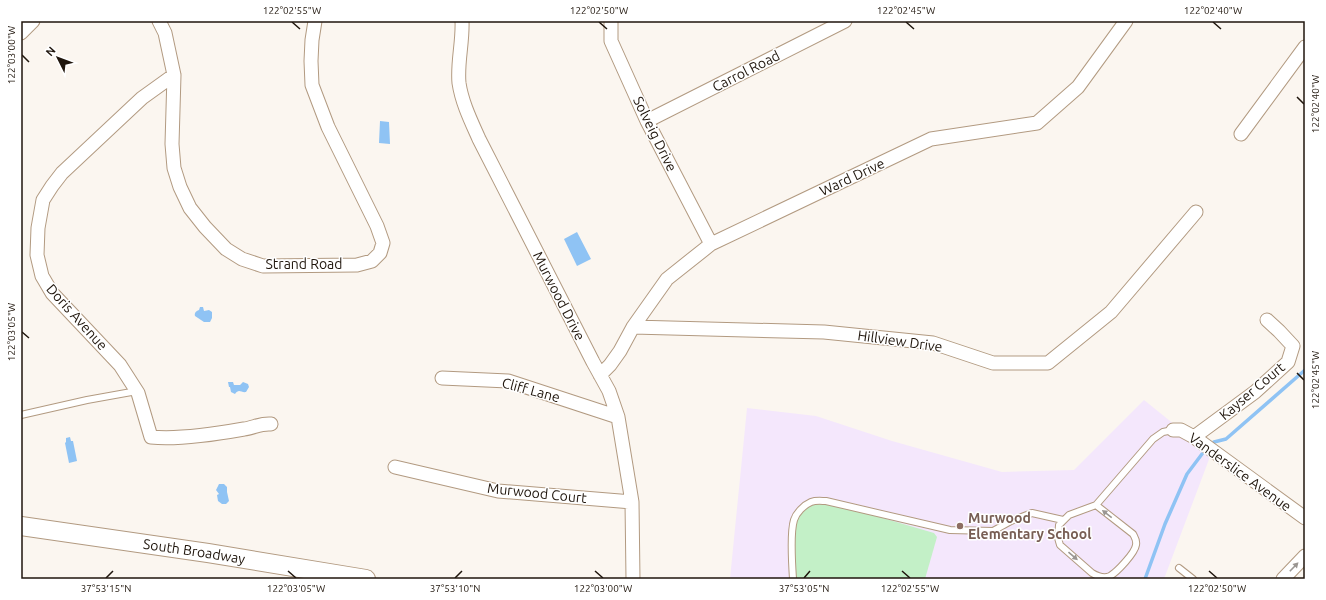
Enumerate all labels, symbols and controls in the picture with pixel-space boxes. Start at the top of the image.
text: 122°02'55"W [263,5,321,16]
text: 122°02'50"W [570,5,628,16]
text: 122°02'45"W [877,5,935,16]
text: 122°02'40"W [1184,5,1242,16]
text: 122°03'00"W [6,26,17,84]
north arrow [38,38,78,78]
text: N [43,44,58,58]
street label: Carrol Road [710,47,782,95]
text: 122°02'40"W [1310,75,1321,133]
street label: Solveig Drive [630,94,680,174]
street label: Ward Drive [817,155,887,199]
street label: Murwood Drive [530,249,588,343]
street label: Strand Road [266,256,343,272]
street label: Doris Avenue [43,281,111,353]
text: 122°03'05"W [6,303,17,361]
street label: Hillview Drive [856,327,944,355]
text: 122°02'45"W [1310,351,1321,409]
street label: Kayser Court [1216,359,1288,423]
street label: Cliff Lane [500,375,562,405]
street label: Vanderslice Avenue [1186,429,1294,515]
street label: Murwood Court [486,480,588,506]
one-way arrow [1102,509,1113,518]
place label: Murwood Elementary School [968,510,1091,542]
marker: Murwood Elementary School [955,521,965,531]
street label: South Broadway [142,536,247,567]
one-way arrow [1068,552,1078,561]
one-way arrow [1289,562,1299,572]
text: 37°53'15"N [81,583,131,594]
text: 122°03'05"W [267,583,325,594]
text: 37°53'10"N [430,583,480,594]
text: 122°03'00"W [574,583,632,594]
text: 37°53'05"N [779,583,829,594]
text: 122°02'55"W [881,583,939,594]
text: 122°02'50"W [1188,583,1246,594]

